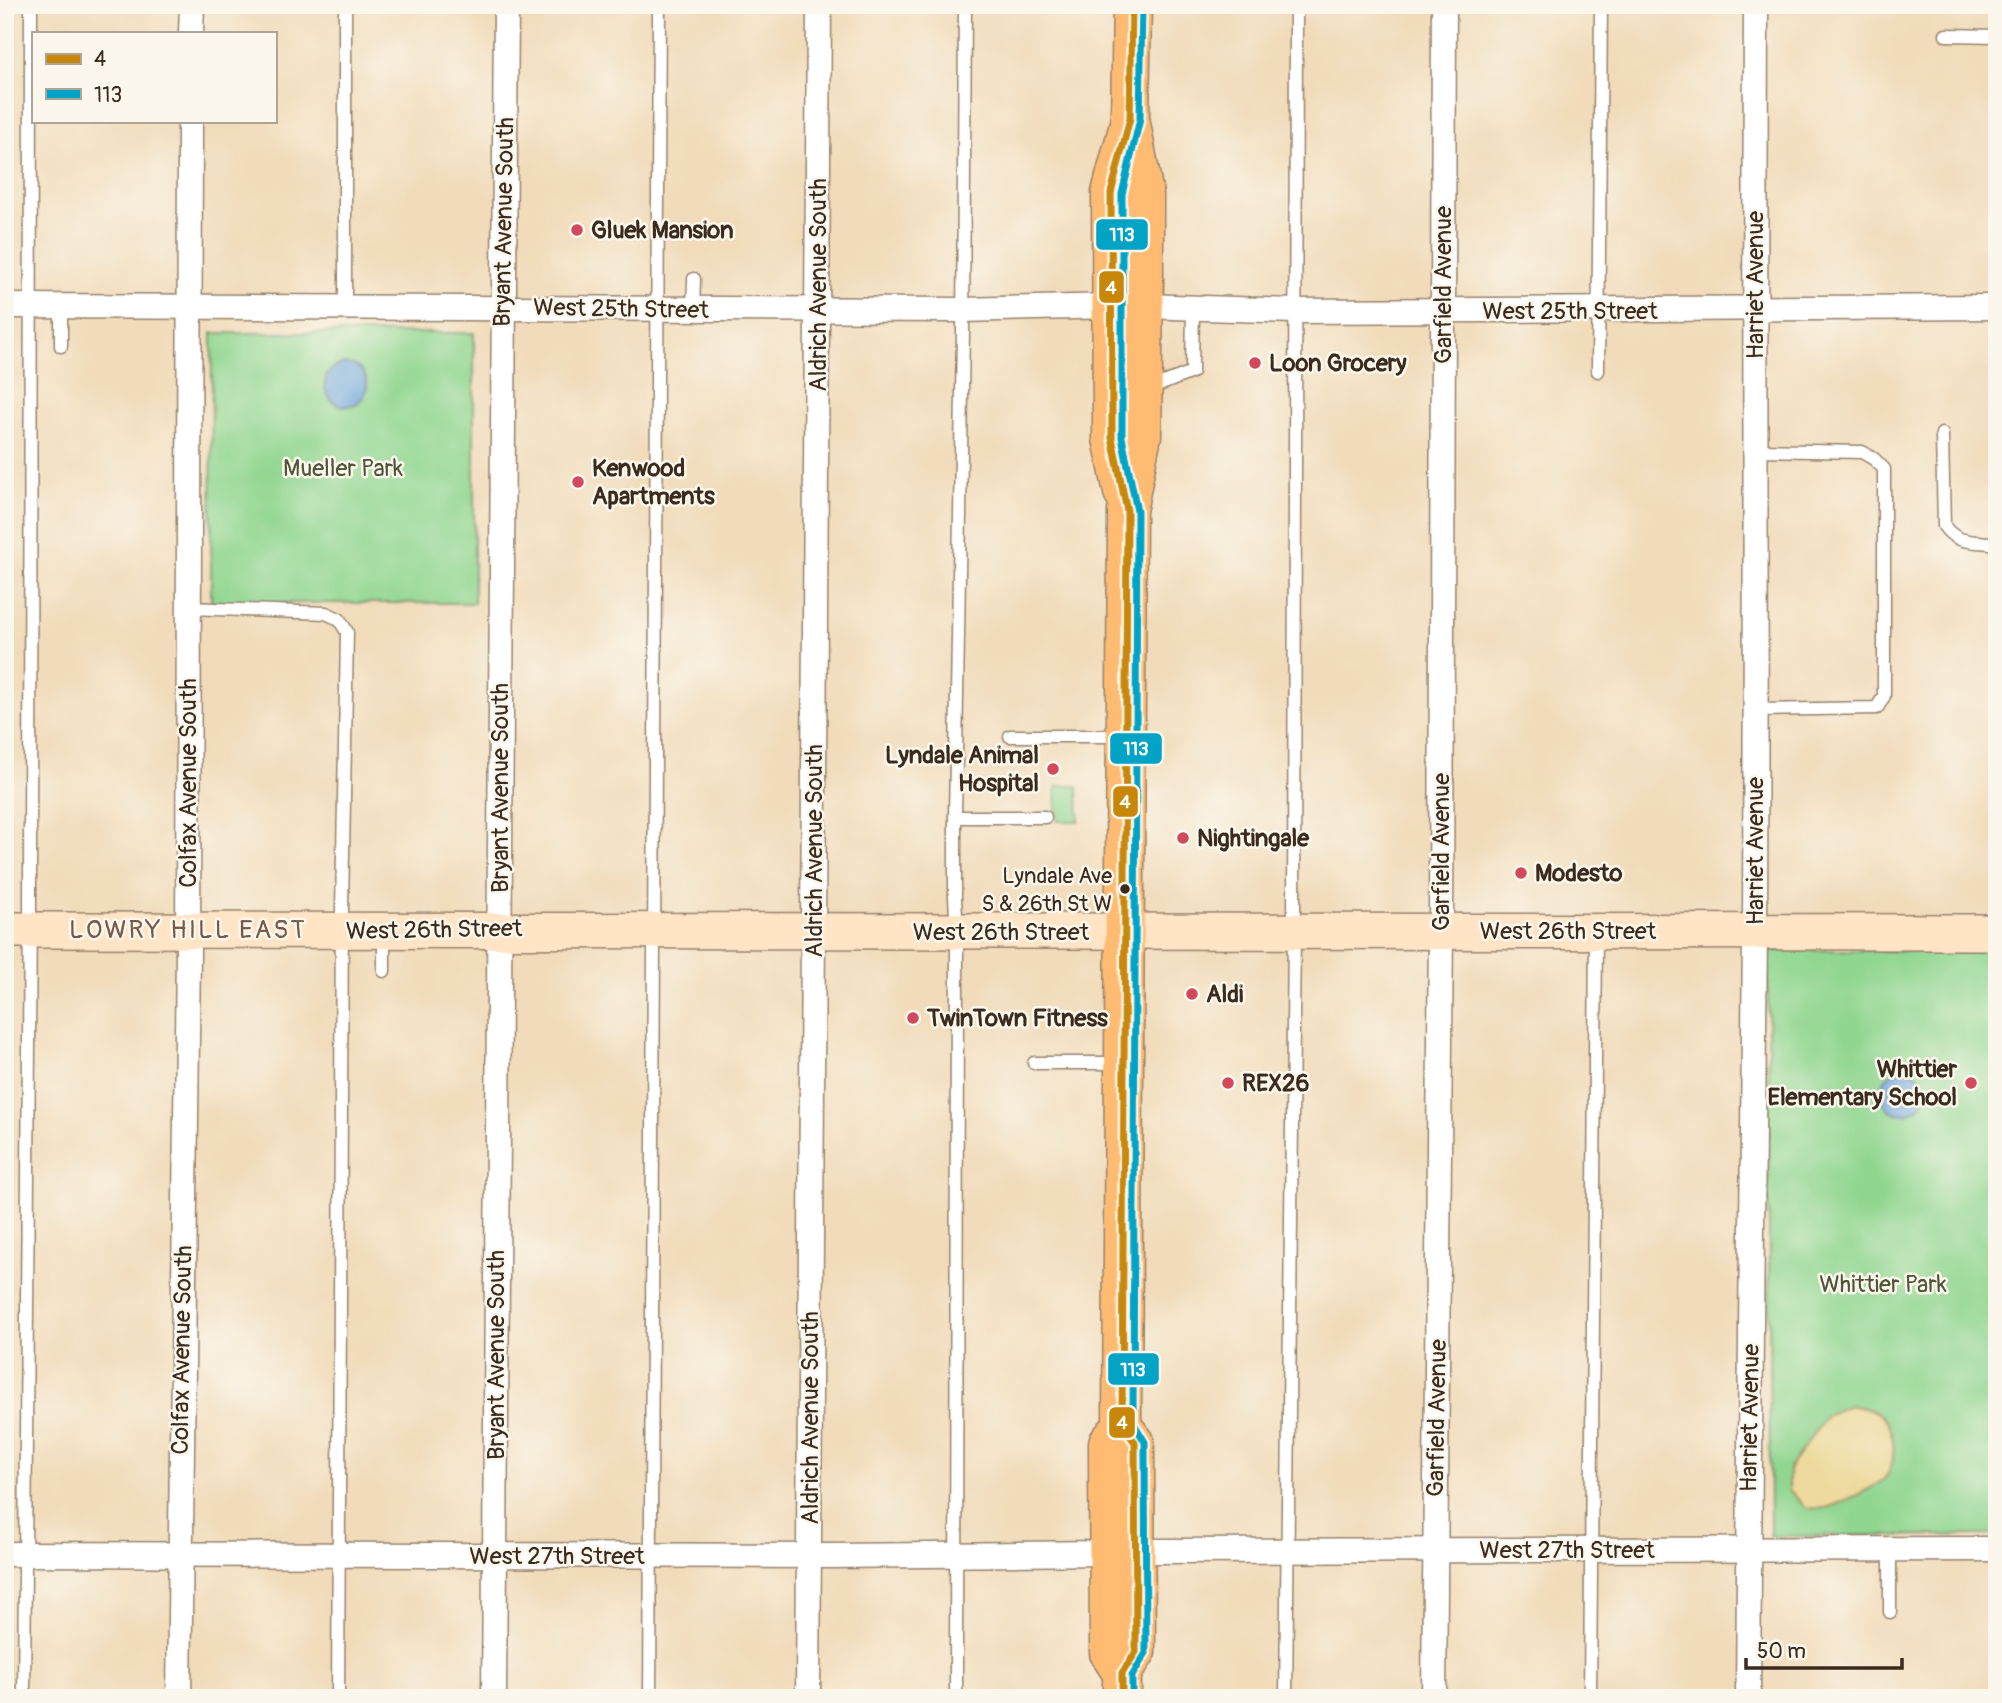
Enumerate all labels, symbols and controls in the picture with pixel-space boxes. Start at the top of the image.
legend [32,32,276,122]
text: 4 [94,46,106,73]
text: 113 [94,82,122,109]
street label: Bryant Avenue South [488,117,520,327]
street label: Aldrich Avenue South [804,178,833,392]
street label: Garfield Avenue [1429,206,1458,364]
street label: Harriet Avenue [1741,211,1770,359]
place label: Gluek Mansion [591,216,734,245]
line badge: 113 [1095,218,1149,251]
marker: Gluek Mansion [569,222,585,238]
text: 113 [1109,223,1135,247]
line badge: 4 [1098,270,1125,304]
text: 4 [1105,276,1117,300]
street label: West 25th Street [533,293,709,325]
street label: West 25th Street [1482,297,1658,326]
place label: Loon Grocery [1269,349,1407,378]
marker: Loon Grocery [1247,355,1263,371]
park label: Mueller Park [283,454,403,483]
place label: Kenwood Apartments [592,454,715,511]
marker: Kenwood Apartments [570,474,586,490]
street label: Colfax Avenue South [174,678,203,888]
street label: Bryant Avenue South [486,683,515,893]
line badge: 113 [1109,732,1163,765]
text: 113 [1123,737,1149,761]
place label: Lyndale Animal Hospital [885,741,1039,798]
street label: Aldrich Avenue South [800,744,829,958]
marker: Lyndale Animal Hospital [1045,761,1061,777]
street label: Garfield Avenue [1427,773,1456,931]
street label: Harriet Avenue [1741,777,1770,925]
line badge: 4 [1112,785,1139,818]
text: 4 [1119,790,1131,814]
place label: Nightingale [1197,824,1310,853]
marker: Nightingale [1175,830,1191,846]
place label: Modesto [1535,859,1622,888]
place label: Lyndale Ave S & 26th St W [982,862,1112,918]
marker: Modesto [1513,865,1529,881]
marker: Lyndale Ave S & 26th St W [1118,882,1132,896]
district label: LOWRY HILL EAST [69,914,307,946]
street label: West 26th Street [345,914,523,946]
street label: West 26th Street [1480,917,1657,946]
street label: West 26th Street [913,918,1090,947]
place label: Aldi [1206,980,1243,1009]
marker: Aldi [1184,986,1200,1002]
place label: TwinTown Fitness [926,1004,1108,1033]
marker: TwinTown Fitness [905,1010,921,1026]
place label: Whittier Elementary School [1767,1055,1957,1112]
place label: REX26 [1242,1069,1309,1098]
marker: REX26 [1220,1075,1236,1091]
marker: Whittier Elementary School [1963,1075,1979,1091]
street label: Colfax Avenue South [166,1245,198,1455]
street label: Bryant Avenue South [482,1250,511,1460]
park label: Whittier Park [1819,1270,1947,1299]
street label: Aldrich Avenue South [796,1311,825,1525]
street label: Garfield Avenue [1421,1339,1453,1497]
street label: Harriet Avenue [1734,1343,1766,1492]
line badge: 113 [1107,1352,1160,1386]
text: 113 [1120,1358,1146,1382]
line badge: 4 [1108,1406,1136,1439]
text: 4 [1116,1411,1128,1435]
street label: West 27th Street [1479,1536,1655,1565]
street label: West 27th Street [469,1542,645,1571]
scale bar [1746,1626,1902,1670]
text: 50 m [1757,1638,1806,1665]

